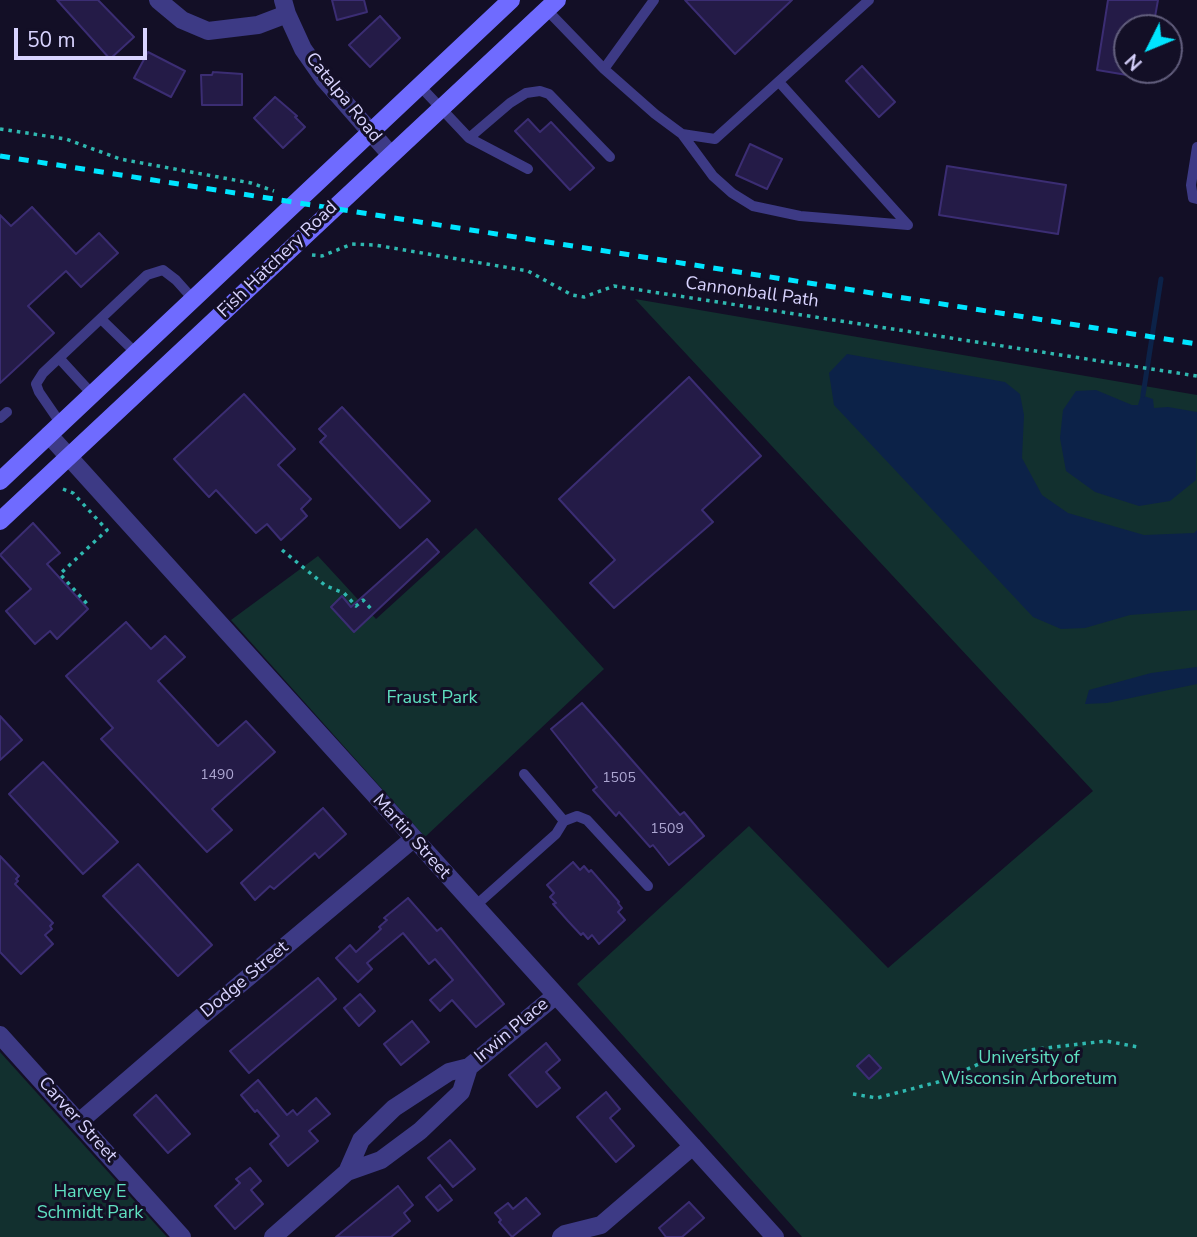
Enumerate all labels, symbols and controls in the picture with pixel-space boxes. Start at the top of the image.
scale bar [18,14,150,58]
north arrow [1113,14,1183,84]
text: 50 m [27,26,76,54]
text: N [1120,48,1148,76]
street label: Catalpa Road [300,49,386,147]
street label: Fish Hatchery Road [214,197,342,323]
street label: Cannonball Path [684,273,820,313]
park label: Fraust Park [386,688,478,710]
house number: 1490 [200,768,234,784]
house number: 1505 [602,771,636,787]
street label: Martin Street [367,790,455,884]
house number: 1509 [650,822,684,838]
street label: Dodge Street [197,937,293,1023]
street label: Irwin Place [471,994,553,1068]
park label: University of Wisconsin Arboretum [941,1048,1117,1090]
street label: Carver Street [33,1073,121,1167]
park label: Harvey E Schmidt Park [37,1182,143,1224]

